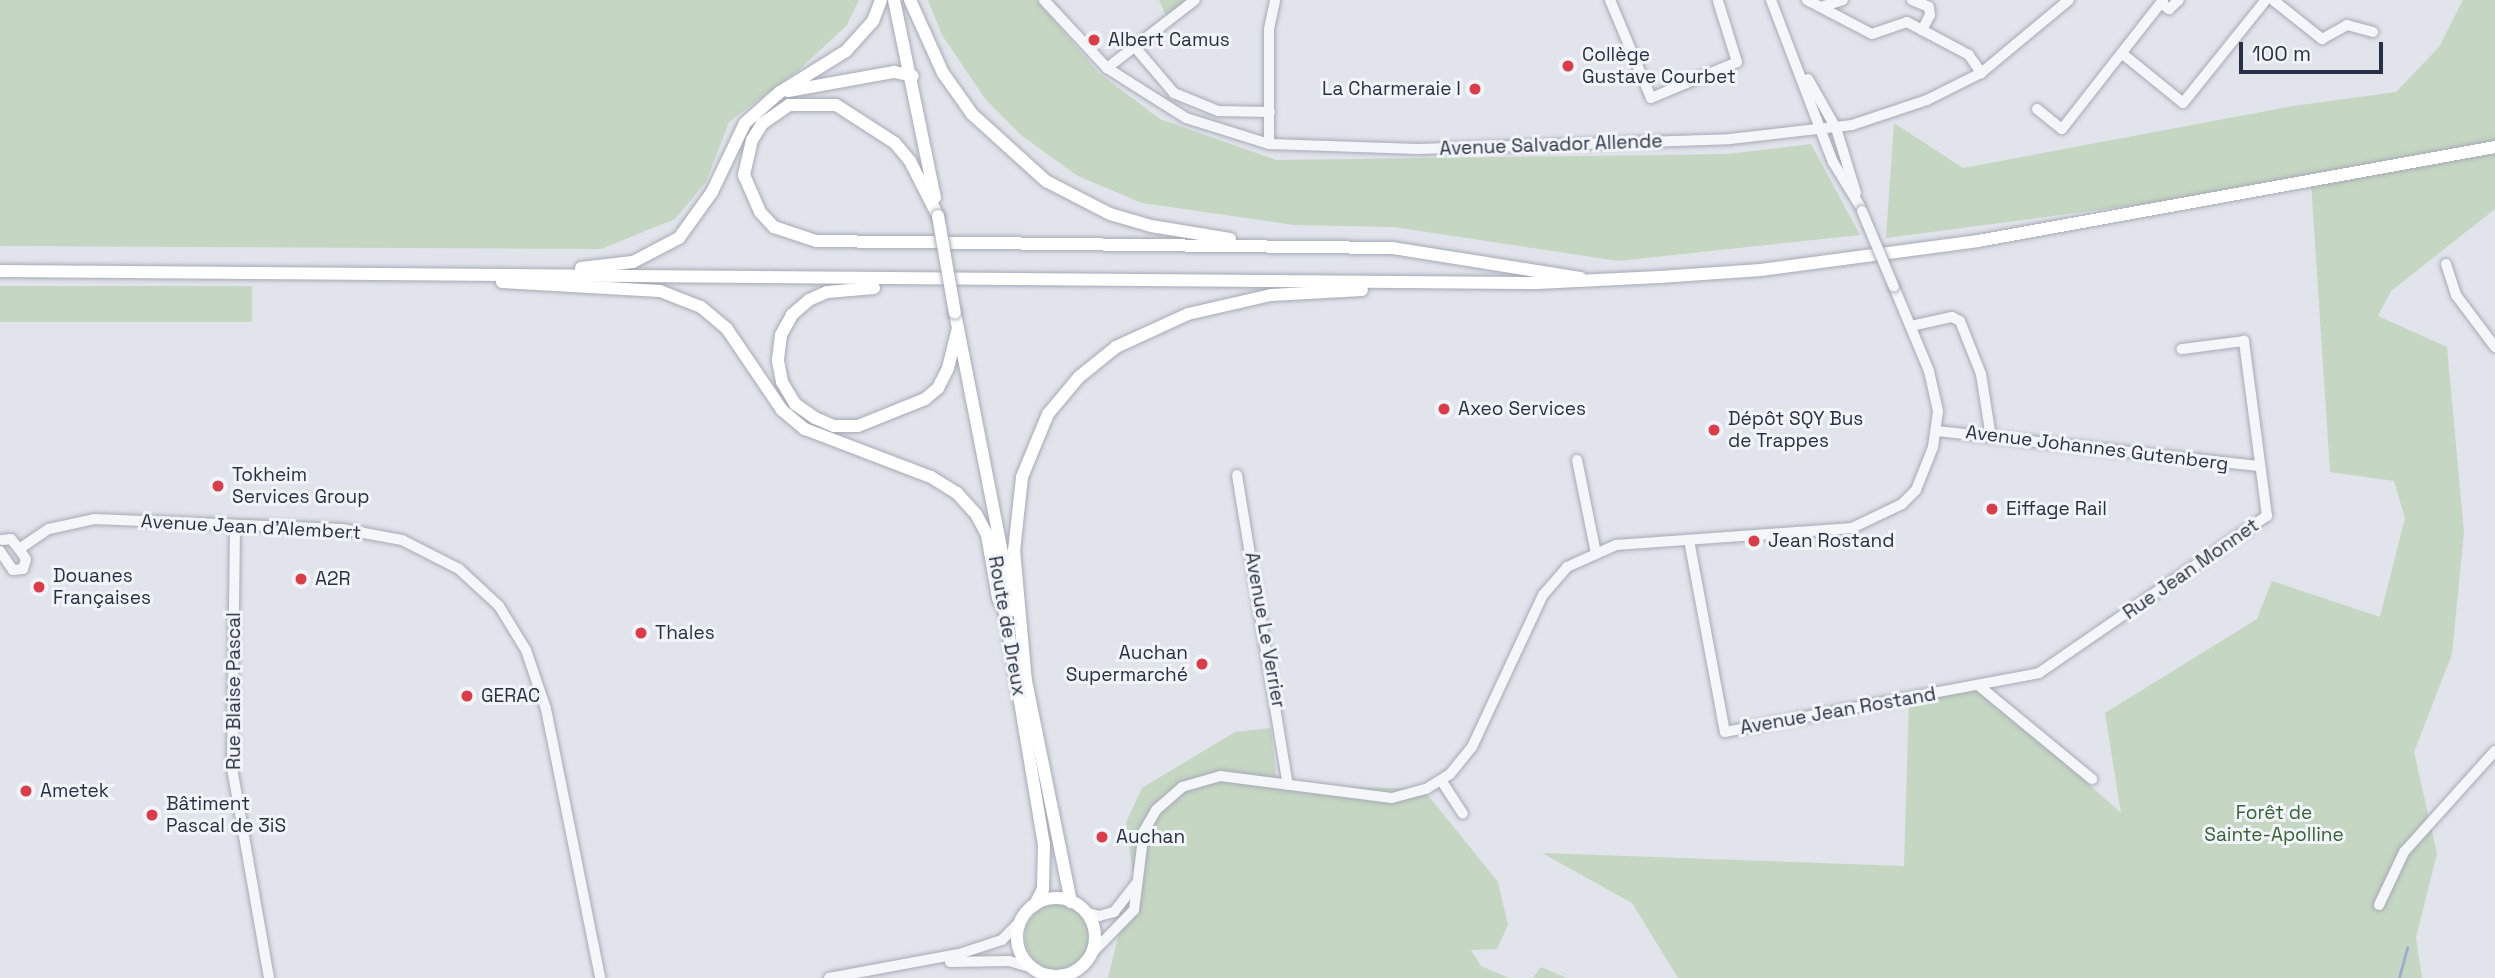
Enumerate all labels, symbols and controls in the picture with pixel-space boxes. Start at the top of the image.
scale bar [2243,28,2386,72]
place label: Albert Camus [1108,29,1230,51]
marker: Albert Camus [1086,32,1102,48]
text: 100 m [2252,40,2311,67]
place label: Collège Gustave Courbet [1582,44,1736,88]
marker: Collège Gustave Courbet [1560,58,1576,74]
place label: La Charmeraie I [1322,78,1461,100]
marker: La Charmeraie I [1467,81,1483,97]
street label: Avenue Salvador Allende [1439,130,1663,160]
place label: Axeo Services [1458,398,1586,420]
marker: Axeo Services [1436,401,1452,417]
place label: Dépôt SQY Bus de Trappes [1728,408,1864,452]
street label: Avenue Johannes Gutenberg [1964,421,2230,475]
marker: Dépôt SQY Bus de Trappes [1706,422,1722,438]
place label: Tokheim Services Group [232,464,369,508]
marker: Tokheim Services Group [210,478,226,494]
place label: Eiffage Rail [2006,498,2107,520]
marker: Eiffage Rail [1984,501,2000,517]
street label: Avenue Jean d'Alembert [140,510,362,544]
street label: Rue Jean Monnet [2119,514,2263,624]
place label: Jean Rostand [1768,530,1895,552]
marker: Jean Rostand [1746,533,1762,549]
street label: Avenue Le Verrier [1240,550,1290,710]
street label: Route de Dreux [983,554,1031,698]
place label: Douanes Françaises [53,565,151,609]
place label: A2R [315,568,350,590]
marker: A2R [293,571,309,587]
marker: Douanes Françaises [31,579,47,595]
street label: Rue Blaise Pascal [223,612,245,770]
place label: Thales [655,622,715,644]
marker: Thales [633,625,649,641]
place label: Auchan Supermarché [1066,642,1188,686]
marker: Auchan Supermarché [1194,656,1210,672]
street label: Avenue Jean Rostand [1738,683,1938,739]
place label: GERAC [481,685,540,707]
marker: GERAC [459,688,475,704]
place label: Ametek [40,780,109,802]
marker: Ametek [18,783,34,799]
place label: Bâtiment Pascal de 3iS [166,793,286,837]
park label: Forêt de Sainte-Apolline [2204,802,2344,846]
marker: Bâtiment Pascal de 3iS [144,807,160,823]
place label: Auchan [1116,826,1185,848]
marker: Auchan [1094,829,1110,845]

